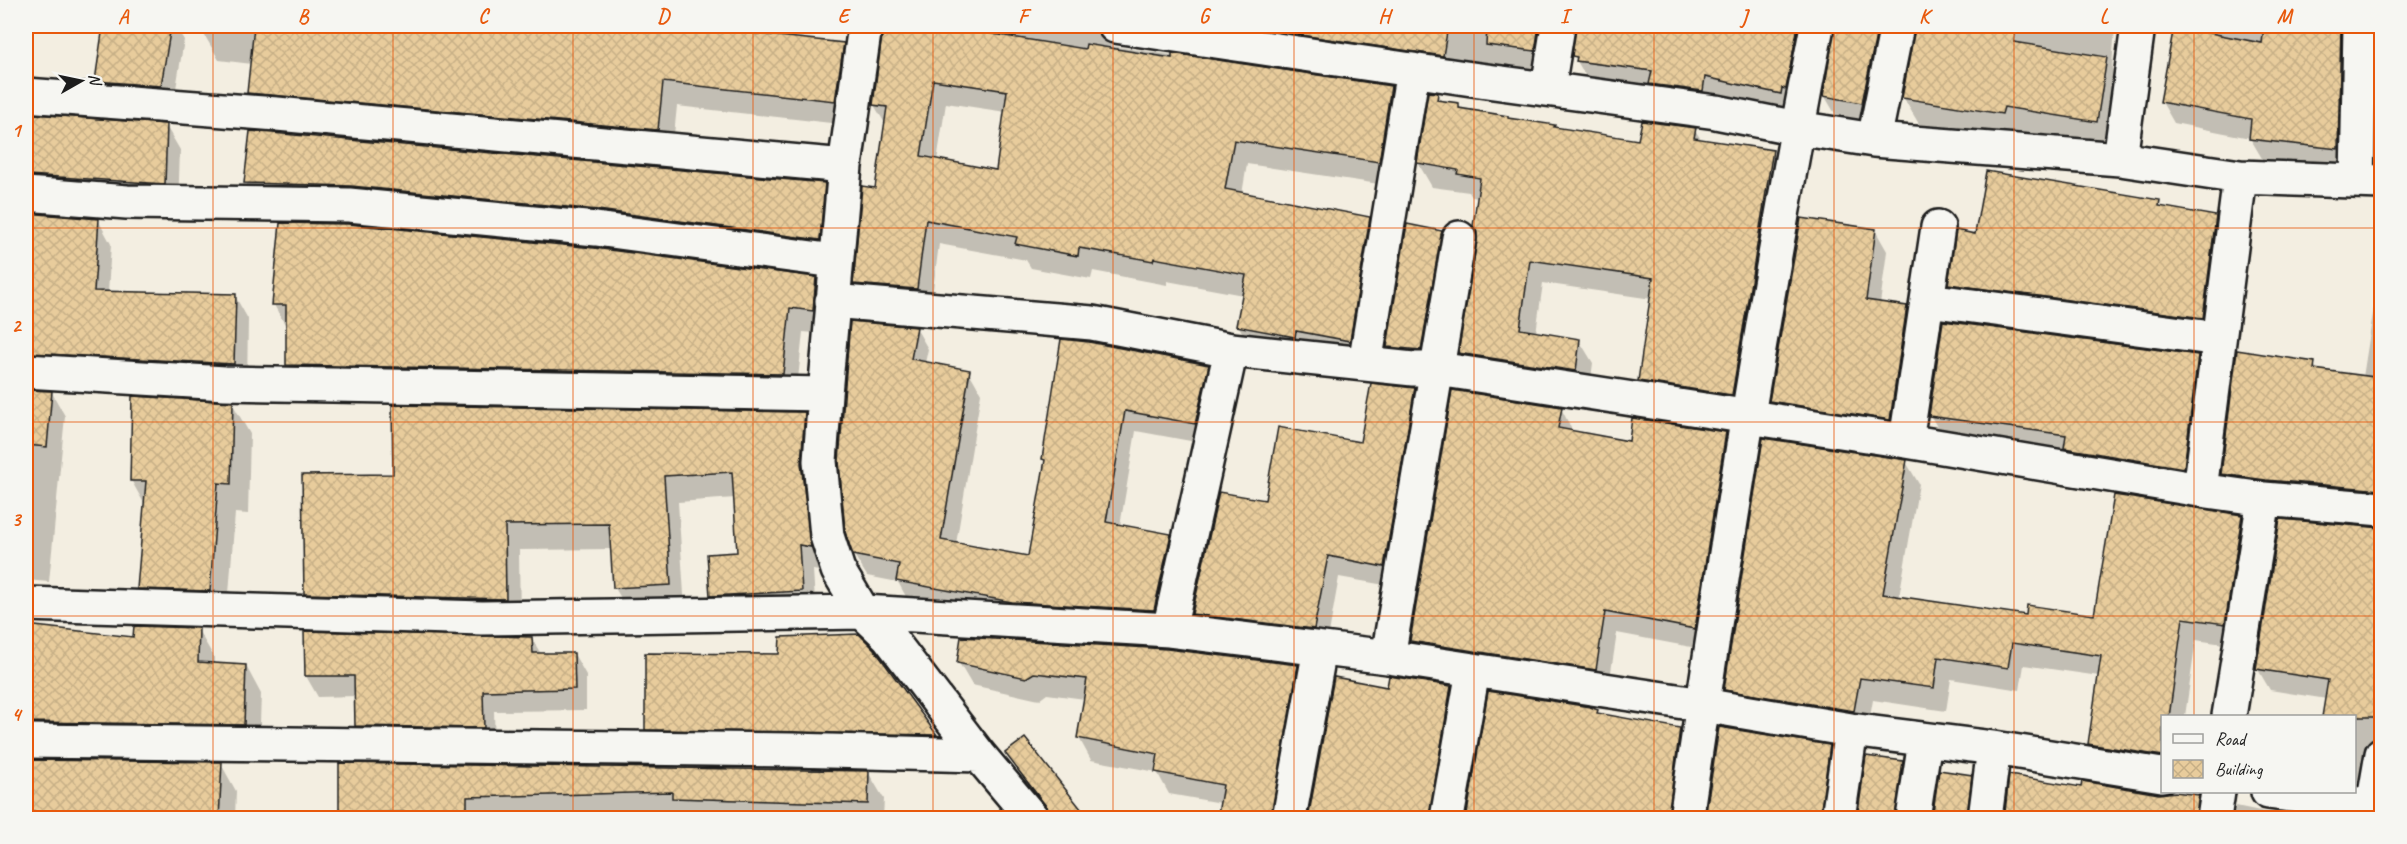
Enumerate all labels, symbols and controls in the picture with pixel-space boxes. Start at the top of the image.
text: A [118,4,130,29]
text: B [298,4,310,29]
text: C [478,4,490,29]
text: D [657,4,671,29]
text: E [838,4,852,29]
text: F [1018,4,1032,29]
text: G [1199,4,1212,29]
text: H [1378,4,1393,29]
text: I [1560,4,1573,29]
text: J [1739,4,1751,29]
text: K [1919,4,1933,29]
text: L [2100,4,2110,29]
text: M [2277,4,2294,29]
north arrow [51,51,111,111]
text: N [84,72,106,88]
text: 1 [12,118,23,143]
text: 2 [12,313,23,338]
text: 3 [12,507,23,532]
text: 4 [12,702,24,727]
legend [2161,715,2356,793]
text: Road [2215,728,2248,750]
text: Building [2215,758,2264,780]

